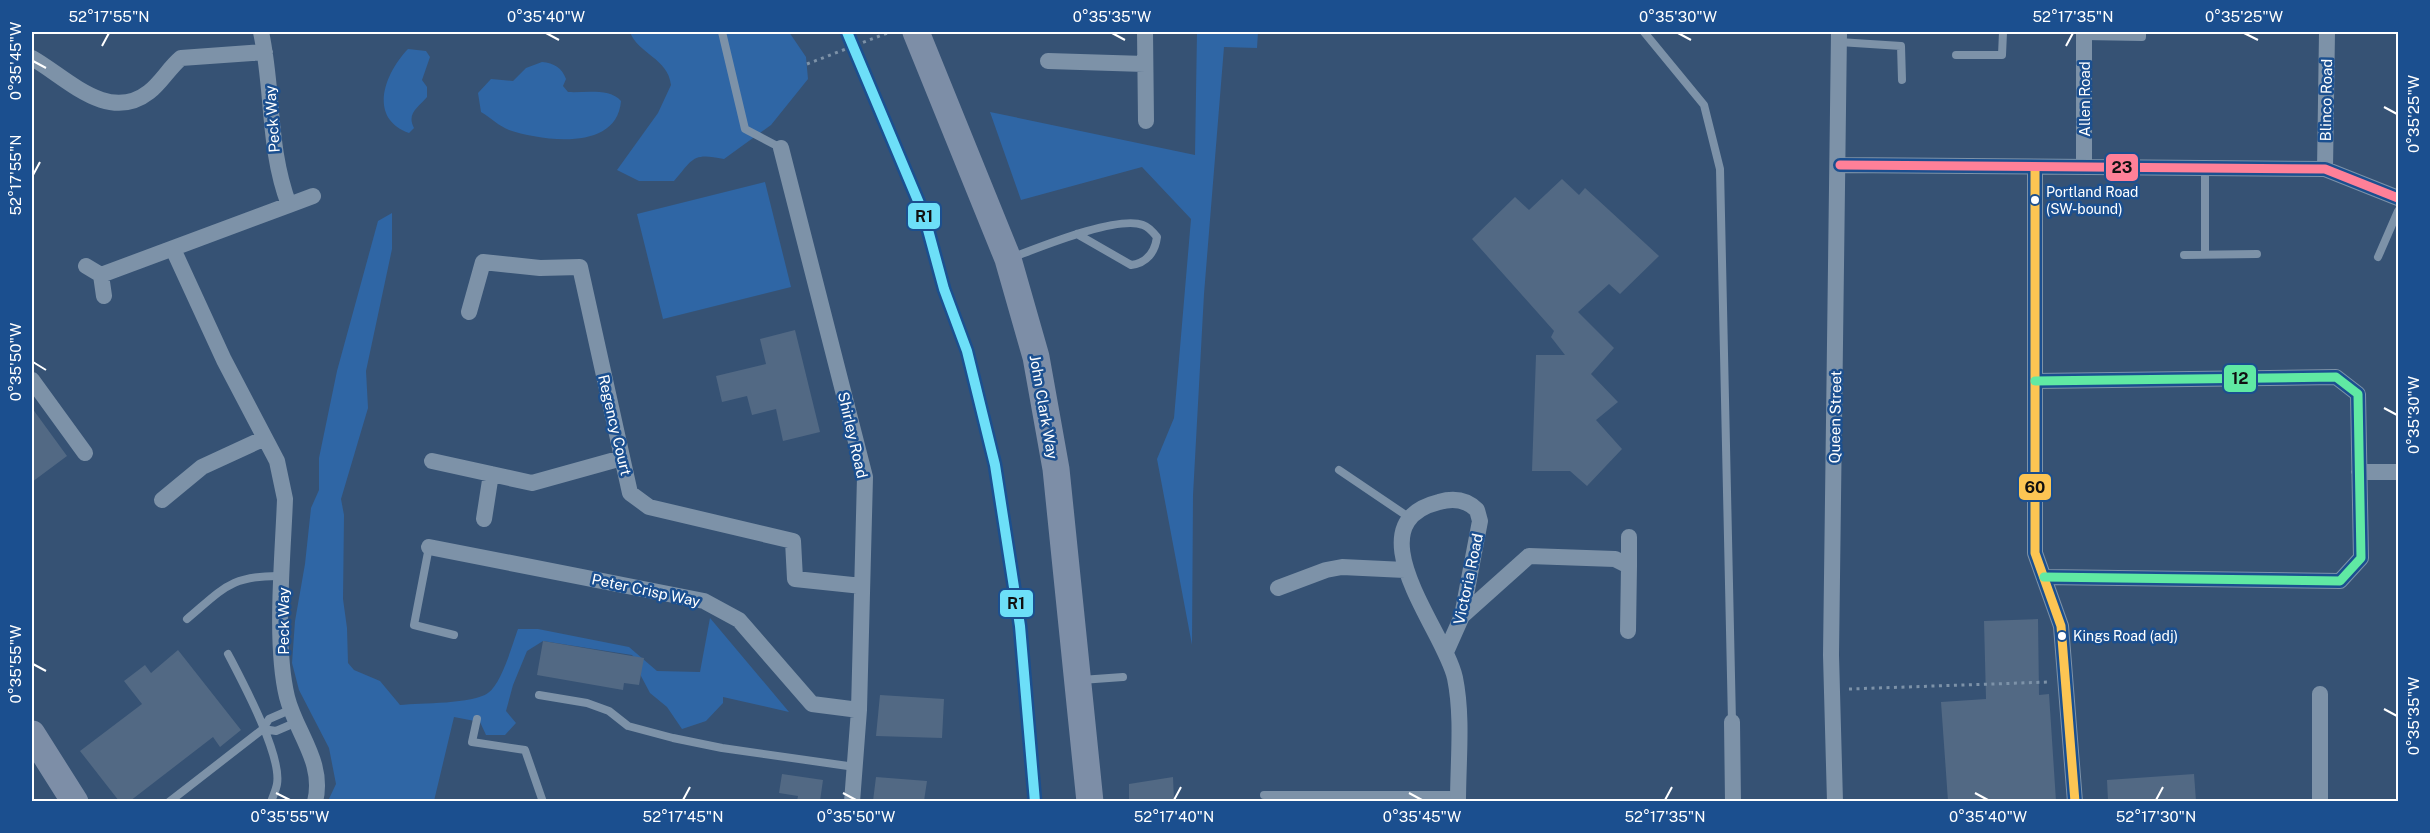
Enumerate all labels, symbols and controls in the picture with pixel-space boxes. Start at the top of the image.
text: 52°17'55"N [68,8,150,25]
text: 0°35'40"W [507,8,585,25]
text: 0°35'35"W [1073,8,1151,25]
text: 0°35'30"W [1639,8,1717,25]
text: 52°17'35"N [2032,8,2114,25]
text: 0°35'25"W [2205,8,2283,25]
text: 0°35'45"W [7,22,24,100]
street label: Blinco Road [2317,59,2335,141]
street label: Allen Road [2076,61,2093,137]
text: 0°35'25"W [2405,75,2422,153]
street label: Peck Way [261,85,283,153]
text: 52°17'55"N [7,134,24,216]
line badge: 23 [2105,153,2139,182]
text: 23 [2112,158,2132,177]
place label: Portland Road (SW-bound) [2046,184,2138,217]
marker: Portland Road (SW-bound) [2029,194,2041,206]
line badge: R1 [907,202,941,230]
text: R1 [915,207,933,226]
text: 0°35'50"W [7,323,24,401]
street label: John Clark Way [1026,353,1062,461]
line badge: 12 [2223,364,2257,393]
text: 12 [2231,369,2249,388]
street label: Queen Street [1826,370,1844,464]
street label: Regency Court [595,373,635,477]
text: 0°35'30"W [2405,376,2422,454]
street label: Shirley Road [835,390,871,480]
line badge: 60 [2018,473,2052,501]
text: 60 [2025,478,2045,497]
street label: Victoria Road [1450,532,1486,626]
street label: Peter Crisp Way [590,570,702,610]
street label: Peck Way [275,587,292,655]
line badge: R1 [999,589,1034,618]
text: R1 [1007,594,1025,613]
text: 0°35'55"W [7,625,24,703]
place label: Kings Road (adj) [2073,628,2178,644]
marker: Kings Road (adj) [2056,630,2068,642]
text: 0°35'35"W [2405,677,2422,755]
text: 0°35'55"W [251,808,329,825]
text: 52°17'45"N [643,808,723,825]
text: 0°35'50"W [817,808,895,825]
text: 52°17'40"N [1134,808,1214,825]
text: 0°35'45"W [1383,808,1461,825]
text: 52°17'35"N [1624,808,1706,825]
text: 0°35'40"W [1949,808,2027,825]
text: 52°17'30"N [2116,808,2196,825]

